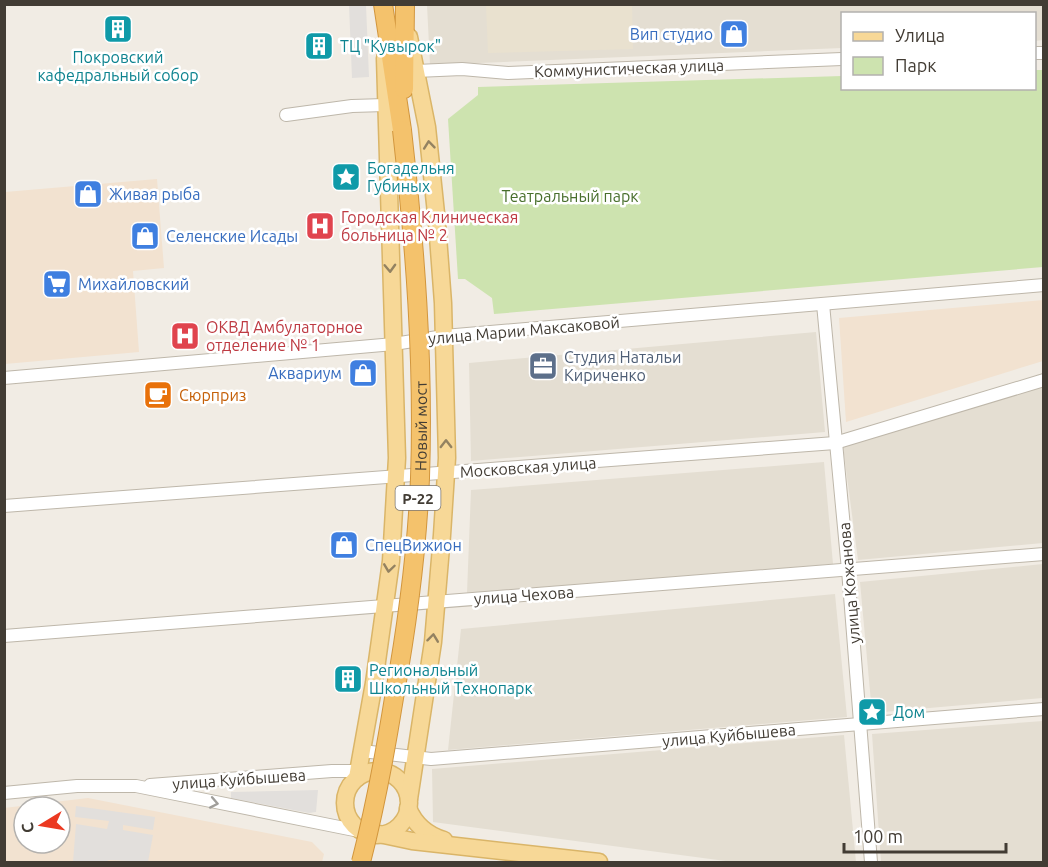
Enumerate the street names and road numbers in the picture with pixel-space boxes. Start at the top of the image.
street label: Коммунистическая улица [534,56,724,80]
street label: улица Марии Максаковой [427,313,621,347]
street label: Новый мост [411,381,430,471]
street label: Московская улица [459,453,597,481]
road number: Р-22 [396,486,440,510]
street label: улица Кожанова [835,521,863,645]
street label: улица Чехова [473,583,575,607]
street label: улица Куйбышева [662,720,796,750]
street label: улица Куйбышева [172,765,306,793]

